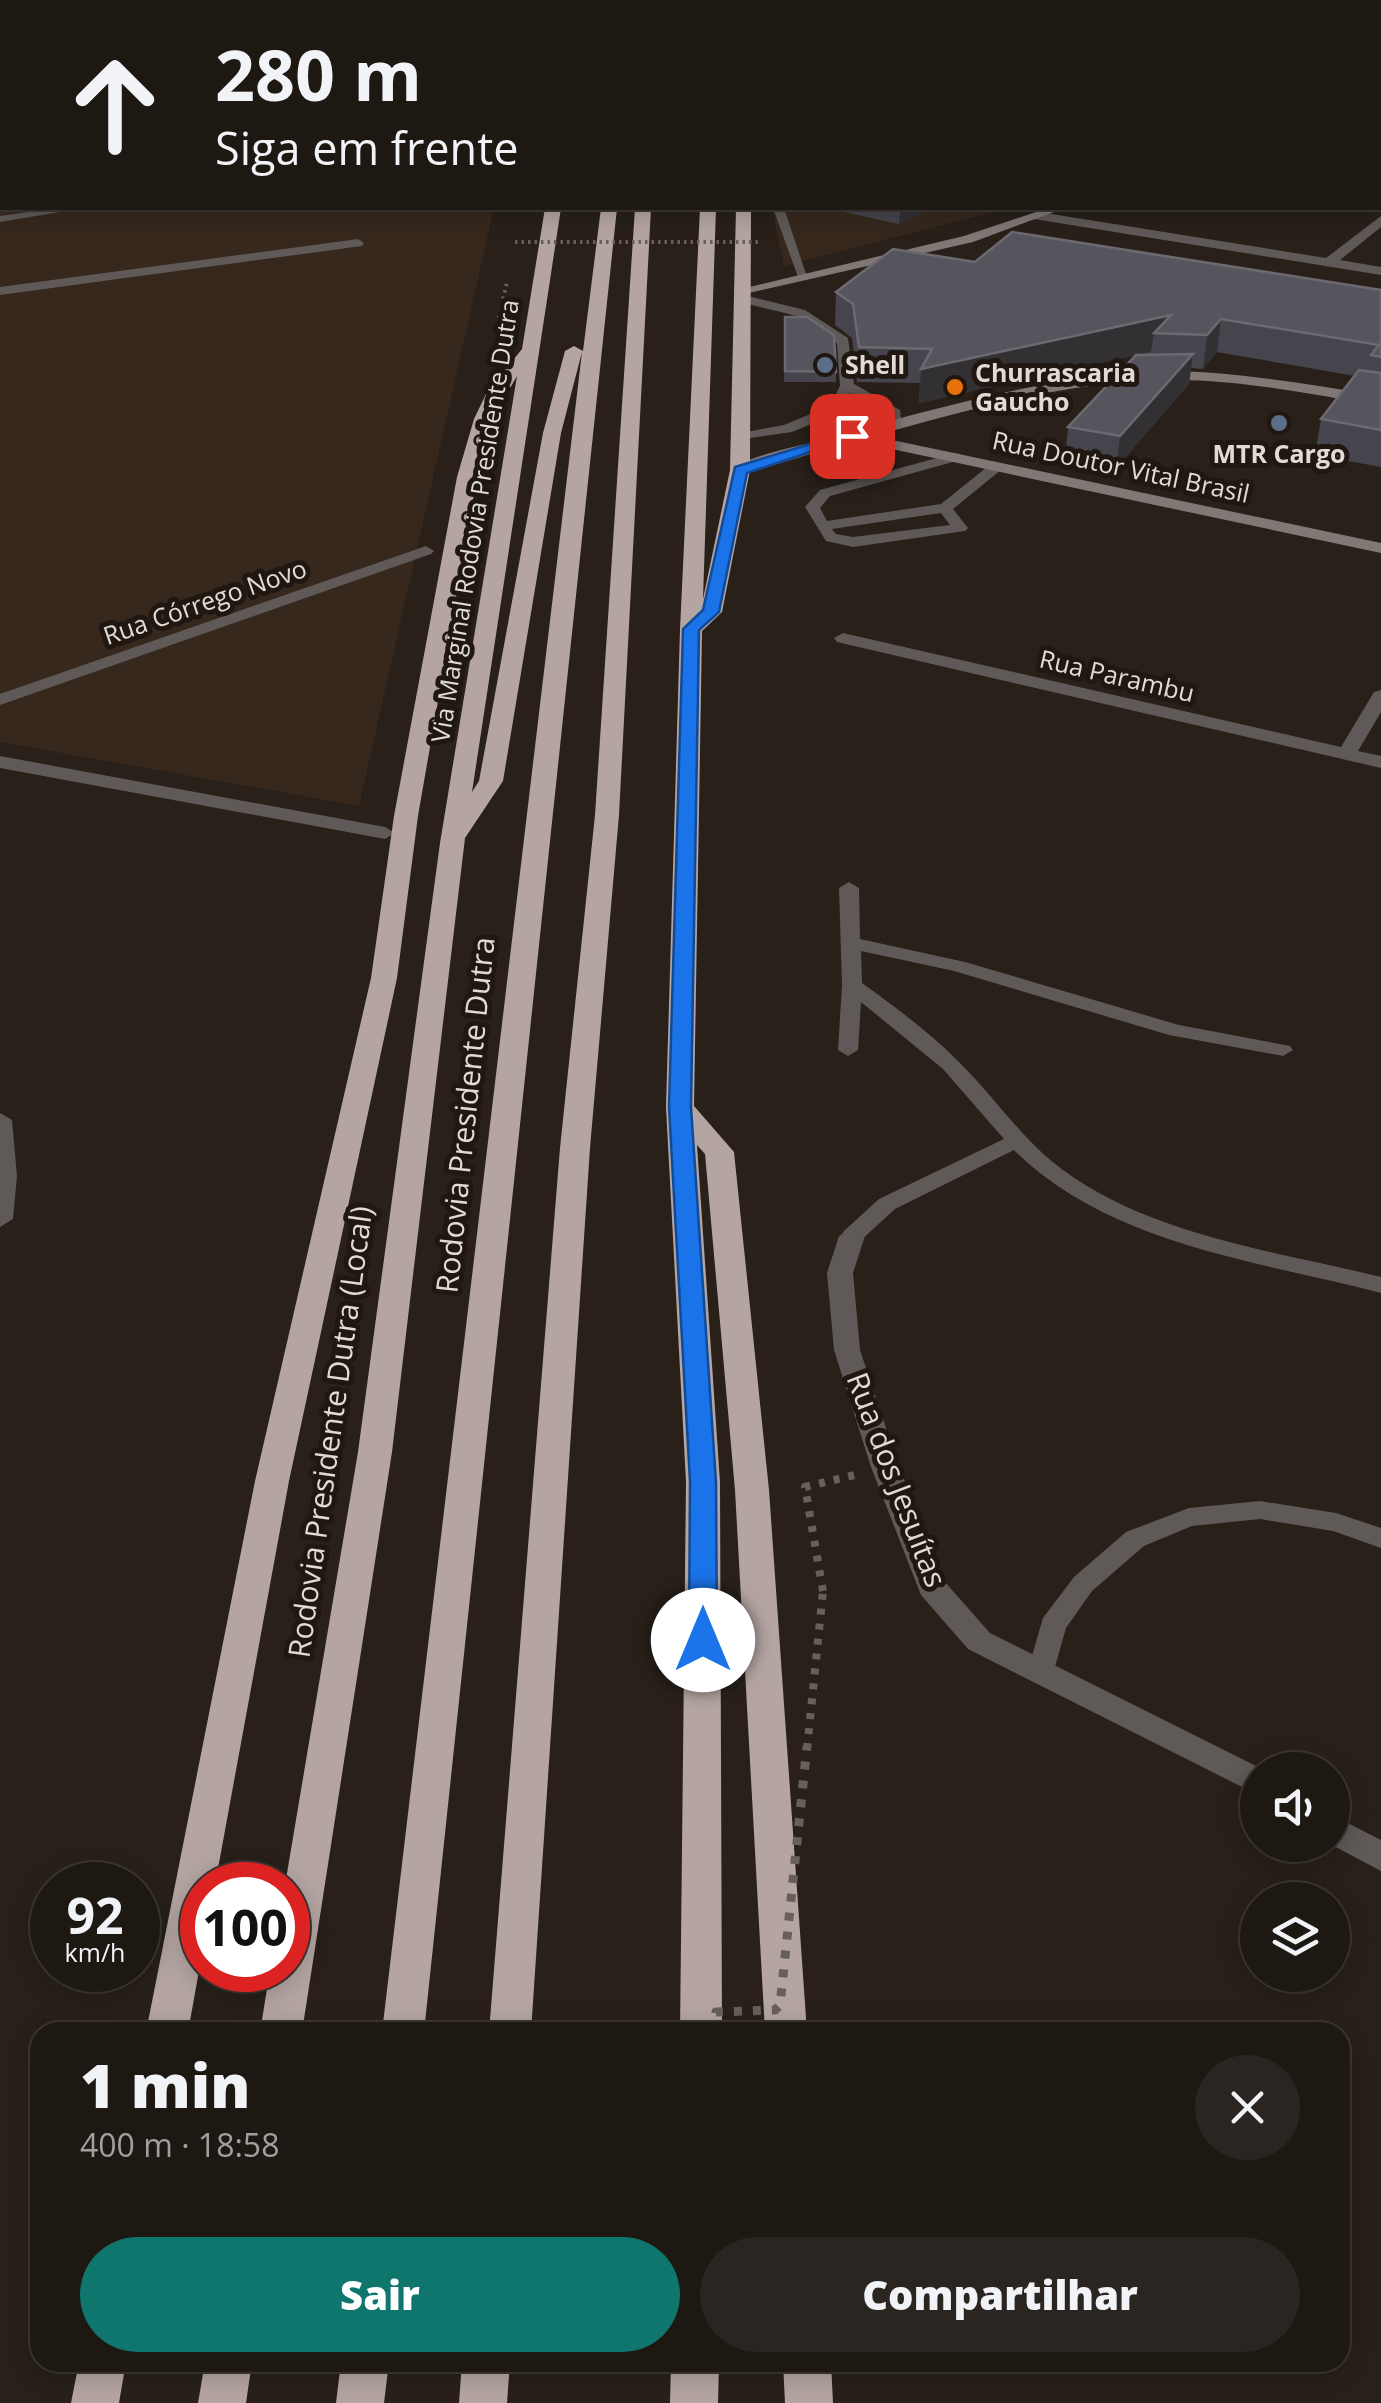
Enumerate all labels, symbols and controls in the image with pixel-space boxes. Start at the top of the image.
text: 280 m [215,26,422,122]
icon: ahead [50,40,180,170]
text: Siga em frente [215,117,519,178]
street label: Via Marginal Rodovia Presidente Dutra [422,297,526,745]
place label: Shell [845,347,905,381]
marker: Shell [814,354,836,376]
place label: Churrascaria Gaucho [975,355,1136,418]
marker: Churrascaria Gaucho [944,376,966,398]
pin [810,394,895,479]
icon: arrive [825,409,880,464]
marker: MTR Cargo [1268,412,1290,434]
street label: Rua Doutor Vital Brasil [990,422,1253,510]
place label: MTR Cargo [1212,436,1346,470]
street label: Rua Córrego Novo [98,550,311,652]
street label: Rua Parambu [1036,641,1198,709]
street label: Rodovia Presidente Dutra [425,935,504,1295]
street label: Rodovia Presidente Dutra (Local) [278,1203,382,1660]
street label: Rua dos Jesuítas [838,1366,957,1593]
position arrow [651,1588,755,1692]
map controls [1240,1752,1350,1992]
button: sound [1240,1752,1350,1862]
speed limit sign: 100 [180,1862,310,1992]
text: 92 [66,1881,124,1949]
button: layers [1240,1882,1350,1992]
text: km/h [65,1935,125,1969]
text: 1 min [80,2044,250,2126]
button: close [1195,2055,1300,2160]
text: 400 m · 18:58 [80,2123,279,2166]
button: Sair [80,2237,680,2352]
button: Compartilhar [700,2237,1300,2352]

